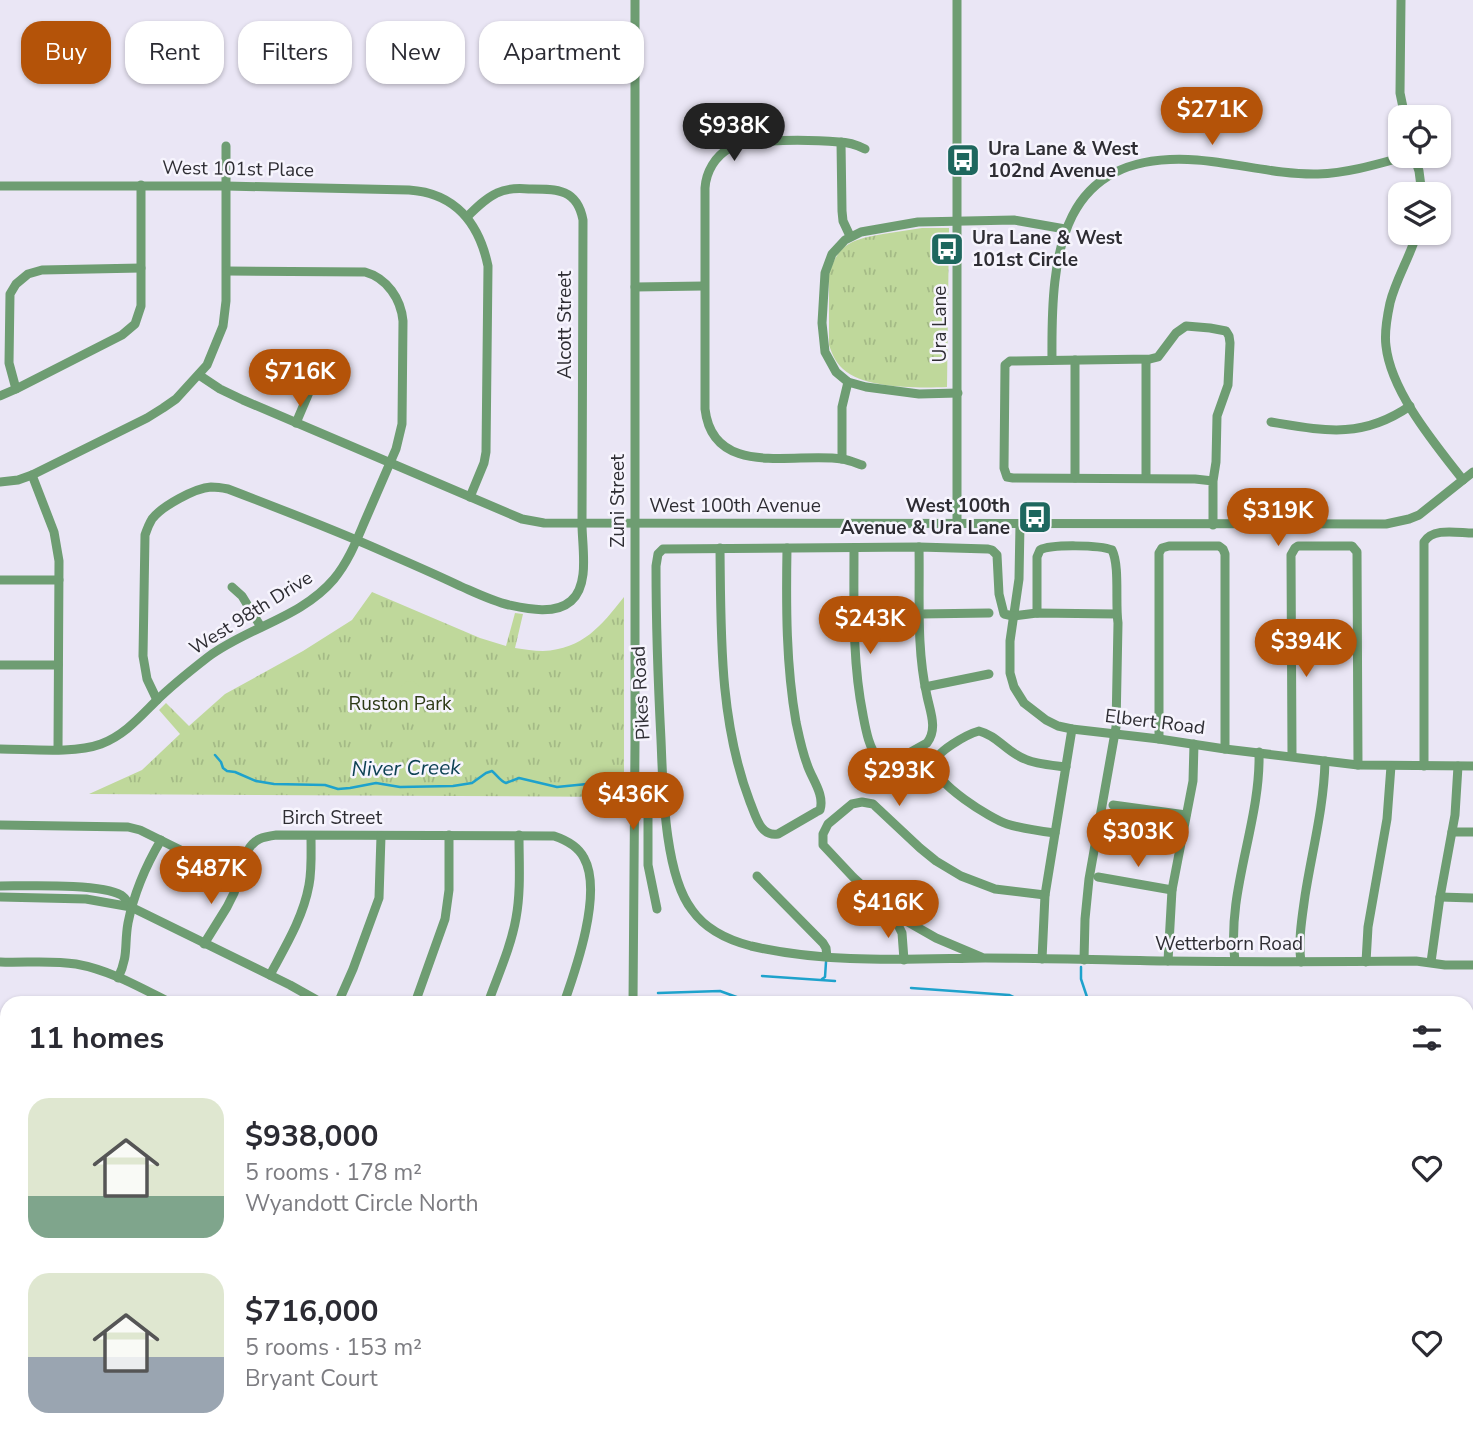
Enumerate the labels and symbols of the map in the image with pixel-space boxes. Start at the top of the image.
pin: $271K [1163,88,1261,147]
pin: $938K [685,104,783,163]
place label: Ura Lane & West 102nd Avenue [988,136,1139,184]
bus stop icon: Ura Lane & West 102nd Avenue [944,141,982,179]
street label: West 101st Place [162,155,314,183]
place label: Ura Lane & West 101st Circle [972,225,1123,273]
bus stop icon: Ura Lane & West 101st Circle [928,230,966,268]
street label: Alcott Street [552,271,578,379]
street label: Ura Lane [927,286,953,362]
pin: $716K [251,350,349,409]
street label: Zuni Street [605,454,631,548]
pin: $319K [1229,489,1327,548]
street label: West 100th Avenue [649,493,821,519]
place label: West 100th Avenue & Ura Lane [840,493,1010,541]
bus stop icon: West 100th Avenue & Ura Lane [1016,498,1054,536]
street label: West 98th Drive [184,565,318,661]
pin: $243K [821,596,919,656]
pin: $394K [1257,620,1355,679]
street label: Pikes Road [626,645,656,741]
park label: Ruston Park [348,691,452,717]
street label: Elbert Road [1103,703,1207,741]
pin: $293K [850,748,948,808]
water label: Niver Creek [351,753,461,783]
pin: $436K [584,772,682,832]
street label: Birch Street [282,805,382,831]
pin: $303K [1089,810,1187,869]
pin: $487K [162,846,260,906]
pin: $416K [839,880,937,940]
street label: Wetterborn Road [1155,931,1303,957]

